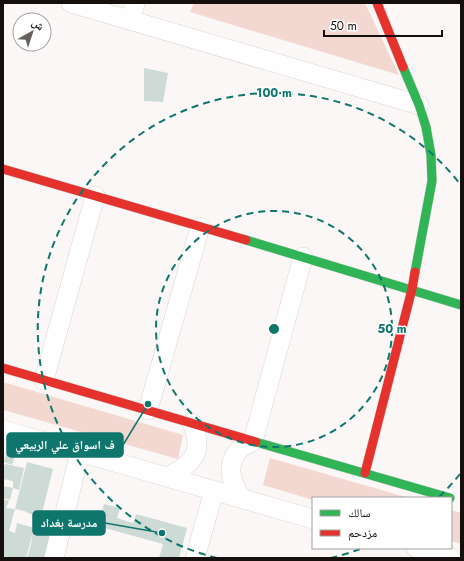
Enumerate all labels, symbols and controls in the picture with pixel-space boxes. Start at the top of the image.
north arrow [12,12,52,52]
scale bar [324,12,442,38]
text: ش [29,14,48,34]
text: 50 m [330,17,357,35]
text: 100 m [256,84,292,102]
text: 50 m [377,320,407,338]
centre of rings [267,322,281,336]
callout: ف اسواق علي الربيعي [7,433,123,457]
text: ف اسواق علي الربيعي [15,436,115,455]
legend [312,497,452,549]
text: سالك [348,504,370,522]
callout: مدرسة بغداد [33,511,105,535]
text: مدرسة بغداد [41,514,98,532]
text: مزدحم [348,524,377,542]

